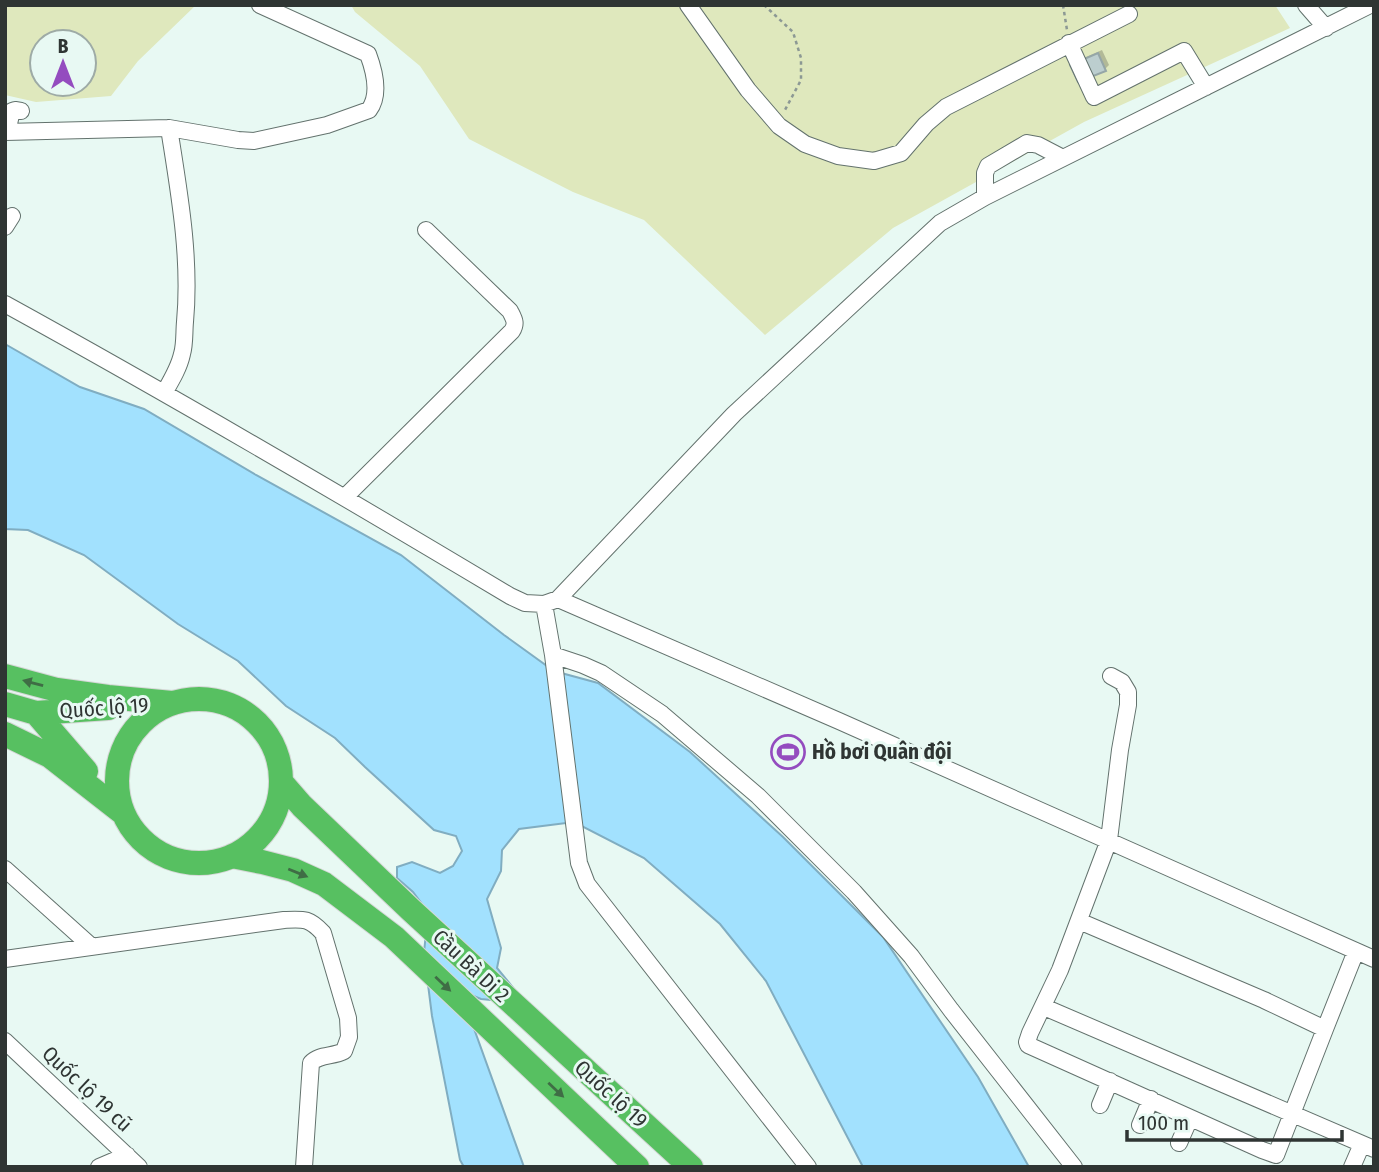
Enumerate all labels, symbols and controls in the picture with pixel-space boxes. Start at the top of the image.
north arrow [28,28,98,98]
text: B [58,35,69,58]
one-way arrow [22,677,44,688]
street label: Quốc lộ 19 [59,692,149,724]
sports icon: Hồ bơi Quân đội [769,733,807,771]
place label: Hồ bơi Quân đội [812,737,952,765]
one-way arrow [288,868,309,879]
street label: Cầu Bà Di 2 [427,924,515,1008]
one-way arrow [434,975,451,991]
street label: Quốc lộ 19 cũ [37,1041,137,1137]
street label: Quốc lộ 19 [569,1055,653,1133]
one-way arrow [547,1082,565,1098]
scale bar [1127,1098,1342,1142]
text: 100 m [1138,1110,1189,1136]

